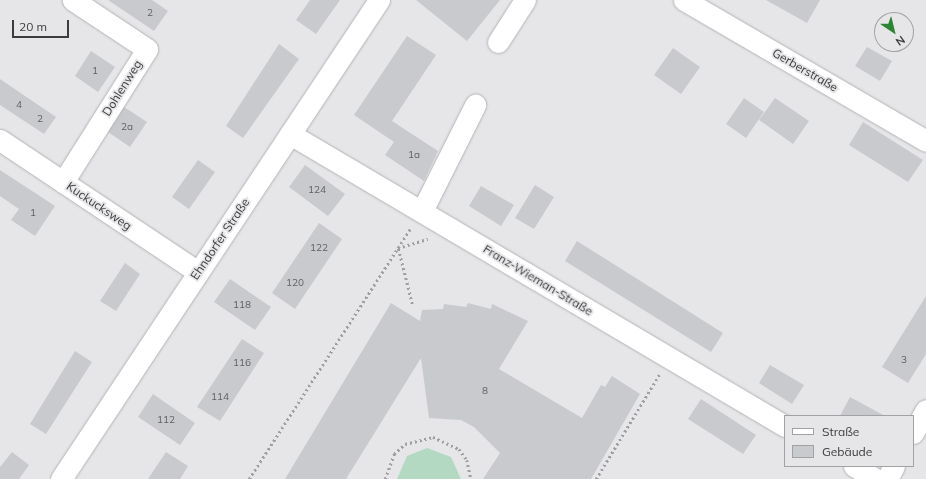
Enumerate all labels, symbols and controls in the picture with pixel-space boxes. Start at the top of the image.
house number: 2 [147,7,153,19]
scale bar [14,12,71,38]
north arrow [874,12,914,52]
text: 20 m [19,19,47,34]
text: N [893,33,908,49]
street label: Gerberstraße [770,45,840,95]
street label: Dohlenweg [99,57,145,119]
house number: 1 [92,65,98,77]
house number: 4 [16,99,22,111]
house number: 2 [37,113,43,125]
house number: 2a [121,121,133,133]
house number: 1a [408,149,420,161]
street label: Kuckucksweg [64,179,134,233]
house number: 124 [308,184,326,196]
street label: Ehndorfer Straße [187,196,253,282]
house number: 1 [30,207,36,219]
house number: 122 [310,242,328,254]
street label: Franz-Wieman-Straße [481,242,595,318]
house number: 120 [286,277,304,289]
house number: 118 [233,299,251,311]
house number: 3 [901,354,907,366]
house number: 116 [233,357,251,369]
house number: 8 [482,385,488,397]
house number: 114 [211,391,229,403]
house number: 112 [157,414,175,426]
legend [784,415,914,467]
text: Straße [822,424,859,439]
text: Gebäude [822,444,872,459]

